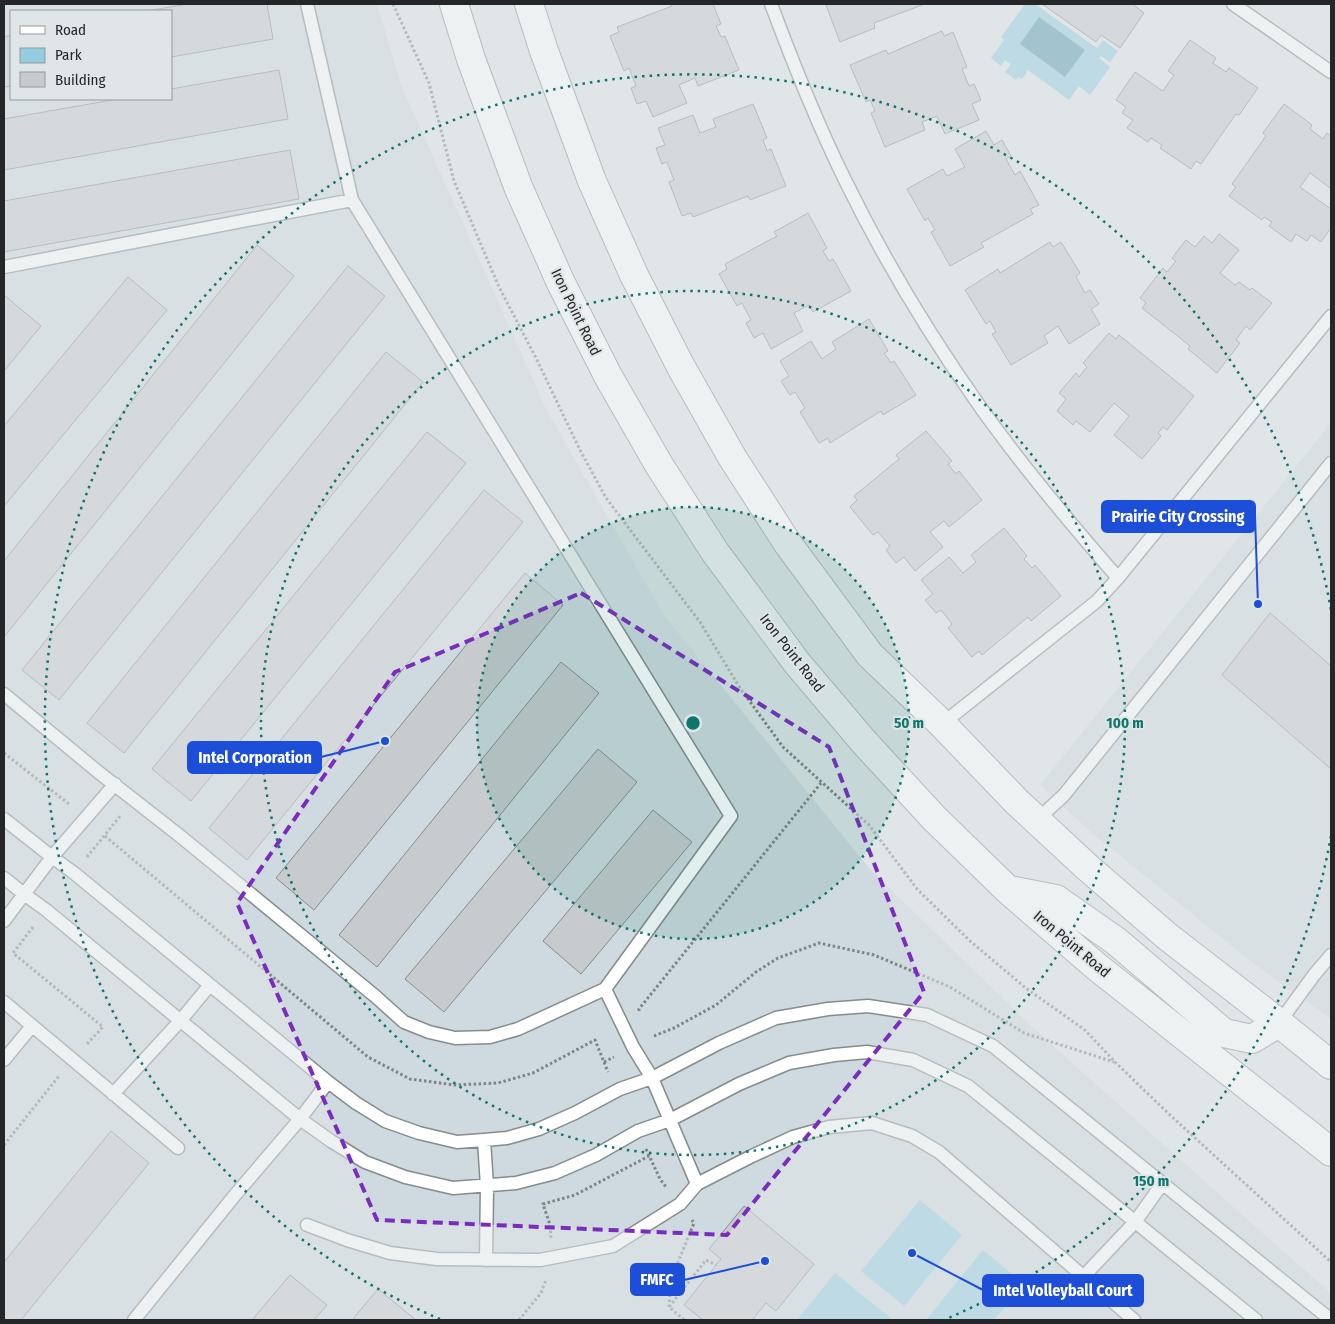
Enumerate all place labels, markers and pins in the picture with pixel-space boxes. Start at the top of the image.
callout: Prairie City Crossing [1102,501,1255,532]
centre of rings [684,714,702,732]
callout: Intel Corporation [188,742,321,773]
callout: FMFC [631,1264,684,1295]
callout: Intel Volleyball Court [983,1275,1143,1306]

